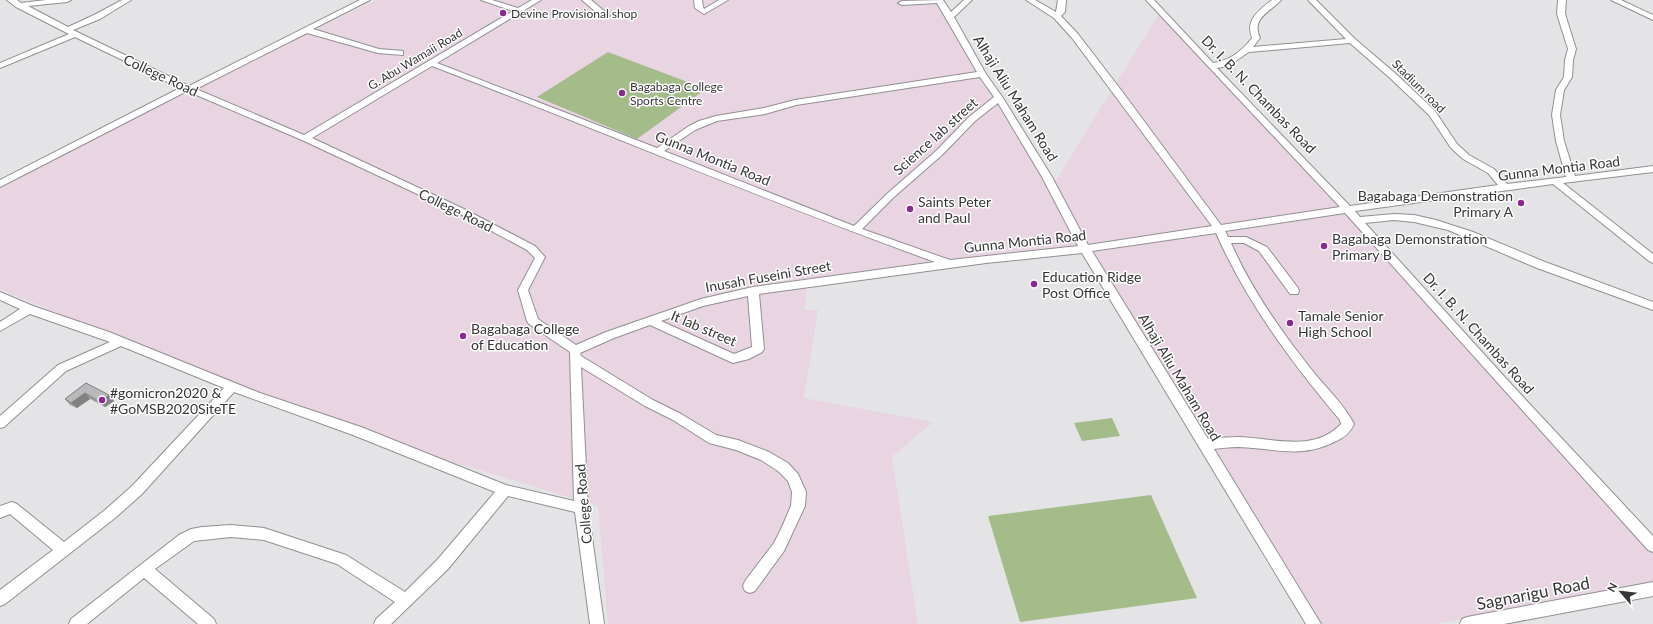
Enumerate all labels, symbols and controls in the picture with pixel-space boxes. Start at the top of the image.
place label: Devine Provisional shop [511,6,637,21]
marker: Devine Provisional shop [498,8,508,18]
street label: G. Abu Wamaii Road [365,25,465,93]
street label: Dr. I. B. N. Chambas Road [1198,31,1320,157]
street label: Alhaji Aliu Maham Road [970,32,1062,164]
street label: College Road [121,50,201,100]
street label: Stadium road [1389,56,1449,116]
place label: Bagabaga College Sports Centre [630,79,723,108]
marker: Bagabaga College Sports Centre [617,88,627,98]
street label: Science lab street [889,94,981,178]
street label: Gunna Montia Road [653,127,773,189]
street label: Gunna Montia Road [1497,152,1621,184]
street label: College Road [416,185,496,235]
place label: Bagabaga Demonstration Primary A [1358,187,1514,220]
place label: Saints Peter and Paul [918,193,991,226]
marker: Bagabaga Demonstration Primary A [1516,198,1526,208]
marker: Saints Peter and Paul [905,204,915,214]
street label: Gunna Montia Road [963,226,1087,256]
place label: Bagabaga Demonstration Primary B [1332,230,1487,263]
marker: Bagabaga Demonstration Primary B [1319,241,1329,251]
street label: Inusah Fuseini Street [704,257,832,295]
place label: Education Ridge Post Office [1042,268,1141,301]
street label: Dr. I. B. N. Chambas Road [1420,269,1538,397]
marker: Education Ridge Post Office [1029,279,1039,289]
street label: It lab street [669,307,739,349]
place label: Tamale Senior High School [1298,307,1384,340]
street label: Alhaji Aliu Maham Road [1135,310,1225,444]
marker: Tamale Senior High School [1285,318,1295,328]
place label: Bagabaga College of Education [471,320,579,353]
marker: Bagabaga College of Education [458,331,468,341]
place label: #gomicron2020 & #GoMSB2020SiteTE [110,384,236,417]
marker: #gomicron2020 & #GoMSB2020SiteTE [97,395,107,405]
street label: College Road [571,463,595,545]
street label: Sagnarigu Road [1475,572,1591,614]
north arrow [1601,572,1641,612]
text: N [1604,580,1619,594]

